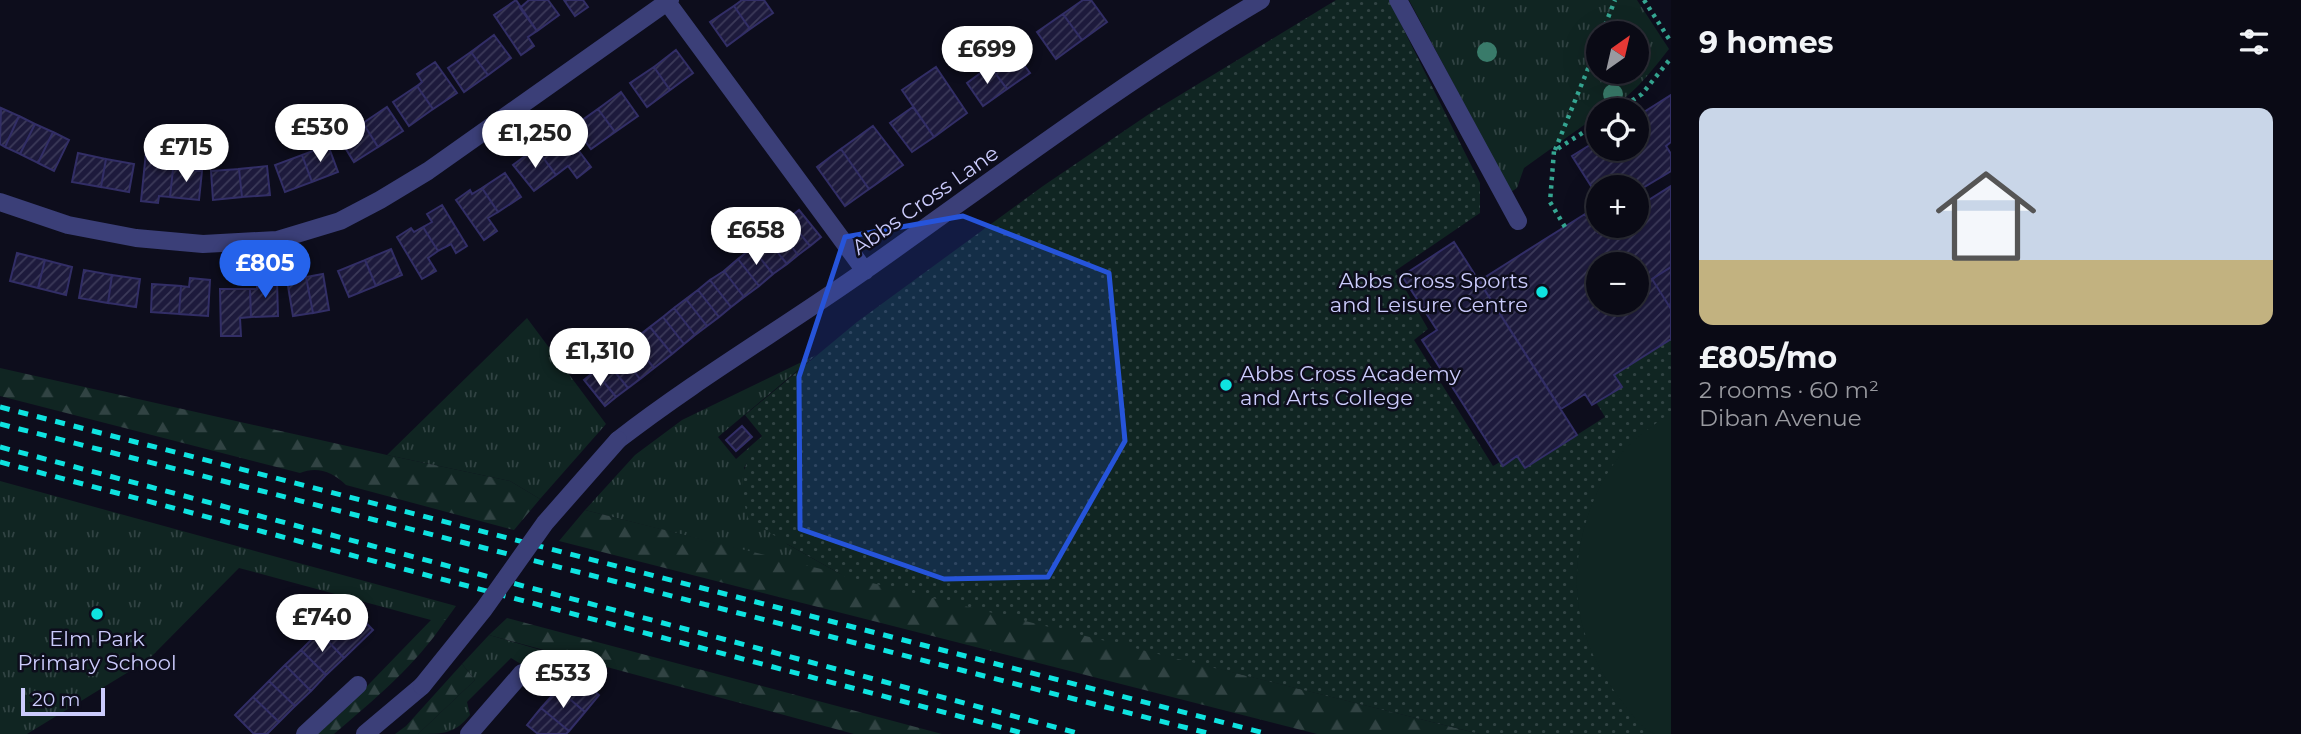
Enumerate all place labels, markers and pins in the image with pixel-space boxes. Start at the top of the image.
pin: £699 [946,27,1028,86]
pin: £530 [279,104,361,164]
pin: £1,250 [478,110,592,170]
pin: £715 [145,124,227,184]
pin: £658 [715,208,797,267]
pin: £805 [224,240,306,300]
place label: Abbs Cross Sports and Leisure Centre [1330,268,1528,317]
marker: Abbs Cross Sports and Leisure Centre [1534,284,1550,300]
pin: £1,310 [543,328,657,388]
place label: Abbs Cross Academy and Arts College [1240,361,1461,410]
marker: Abbs Cross Academy and Arts College [1218,377,1234,393]
pin: £740 [281,594,363,654]
marker: Elm Park Primary School [89,606,105,622]
place label: Elm Park Primary School [17,626,177,675]
pin: £533 [522,650,604,710]

